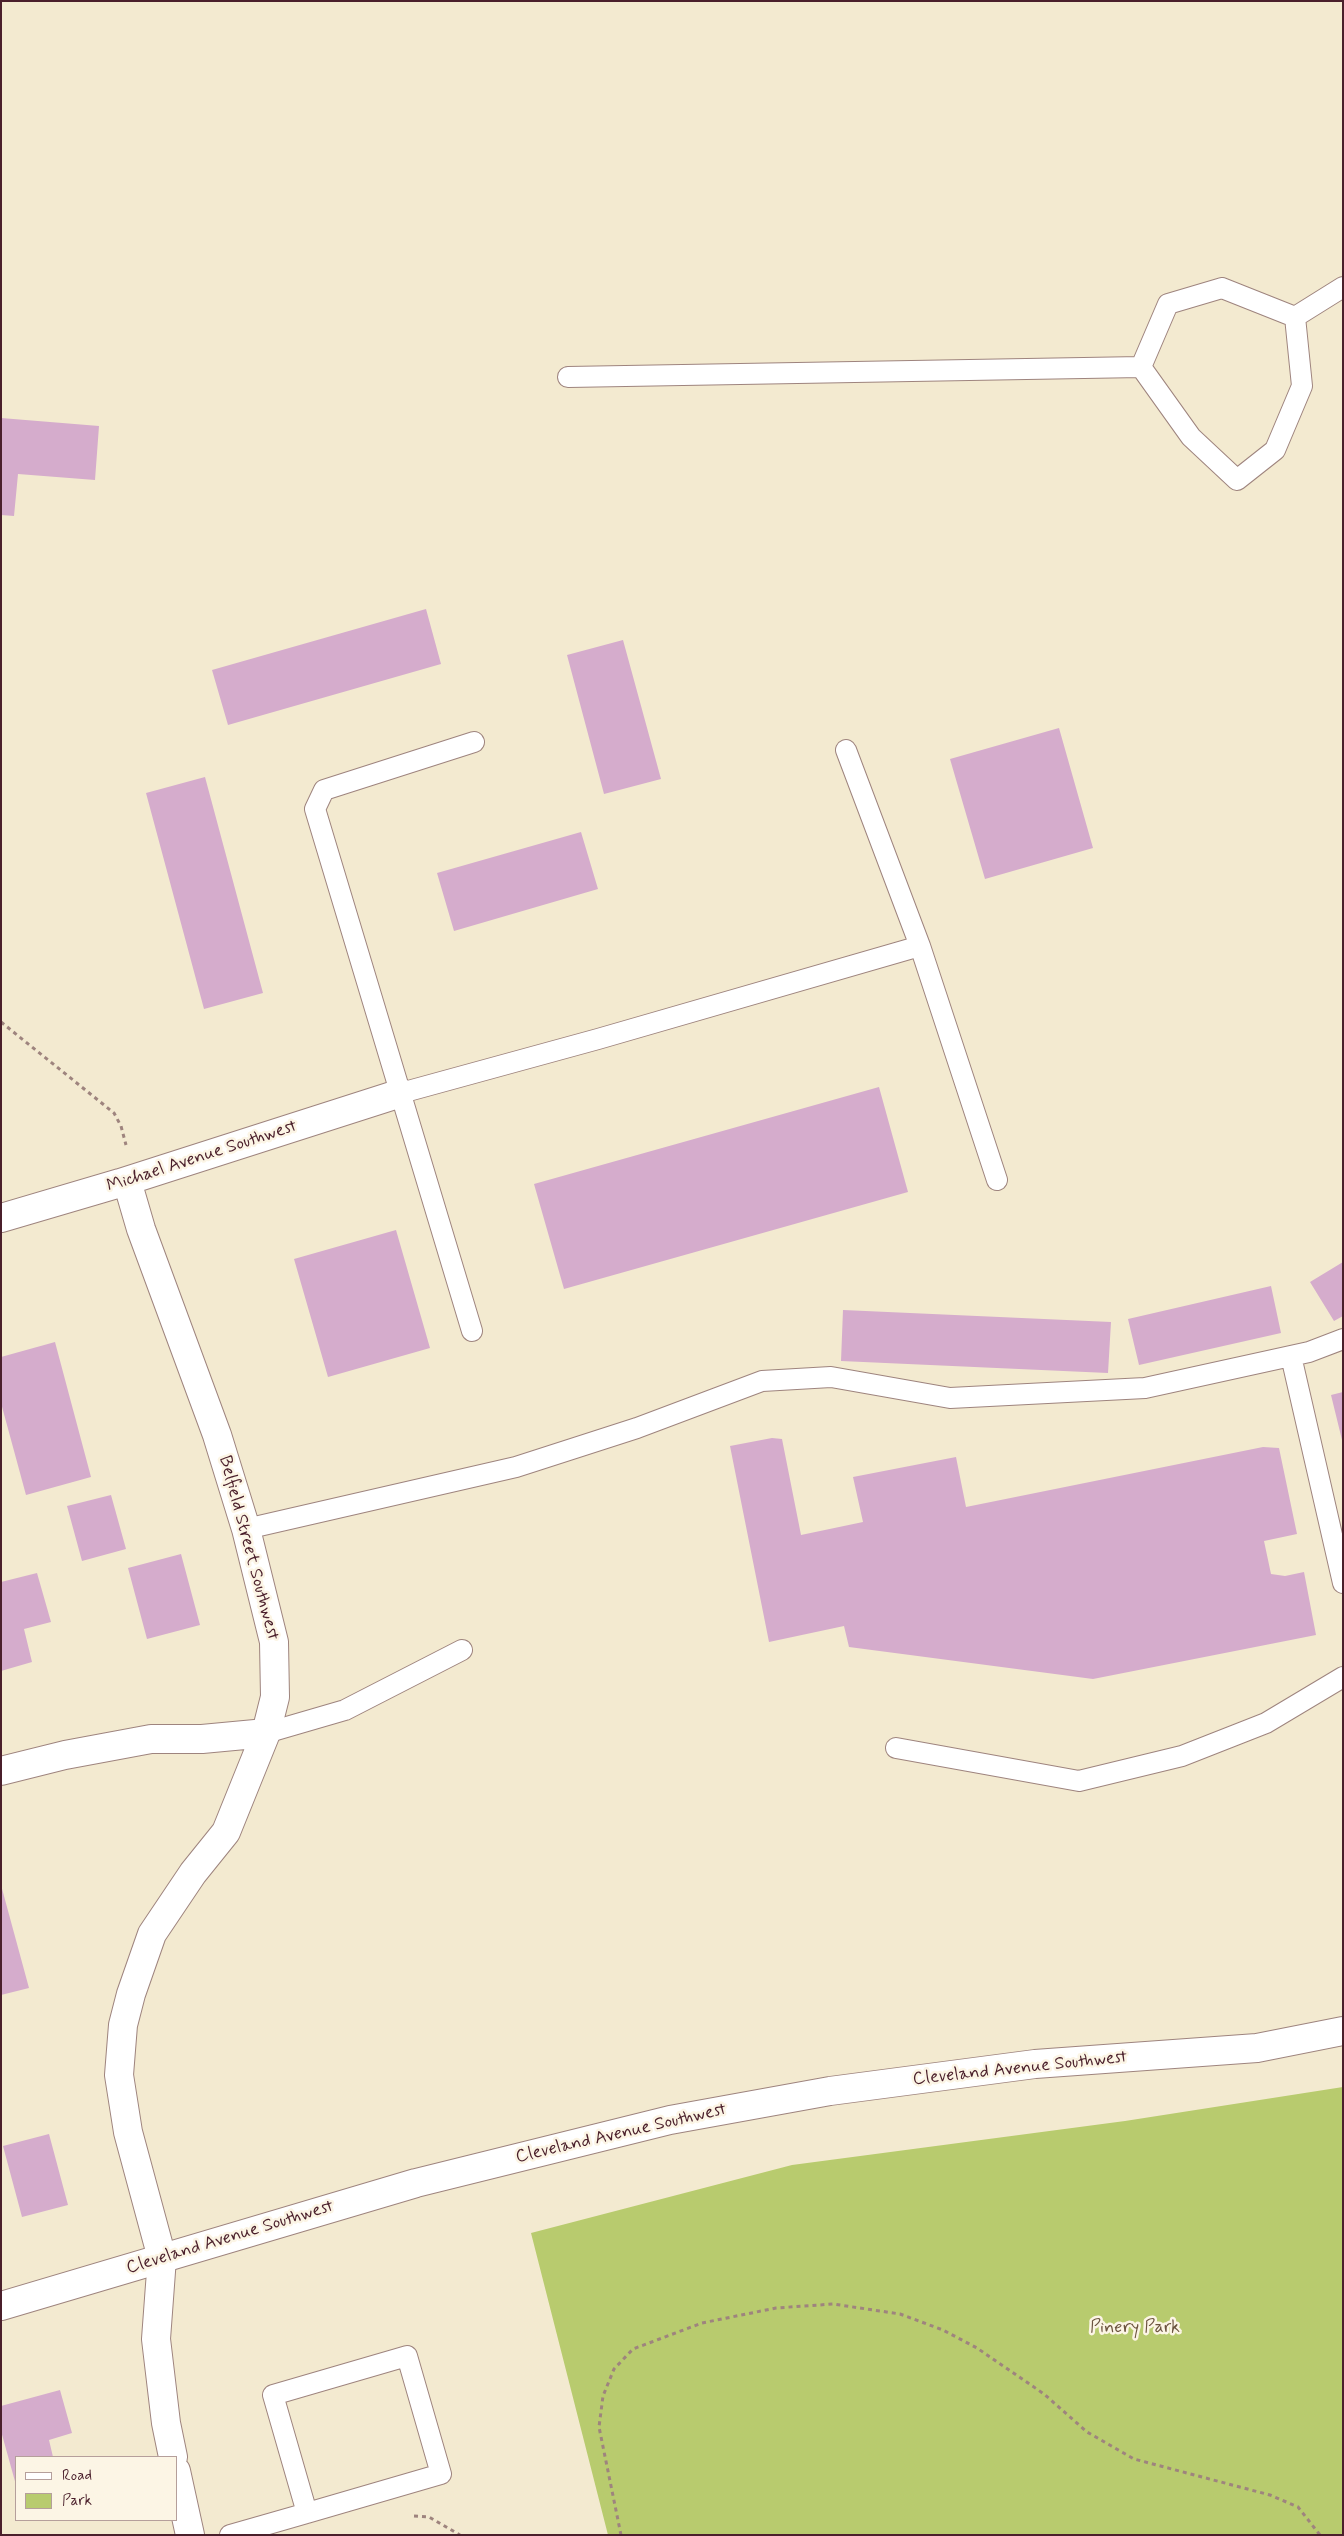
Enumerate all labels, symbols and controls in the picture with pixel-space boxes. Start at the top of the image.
street label: Michael Avenue Southwest [104,1116,300,1198]
street label: Belfield Street Southwest [213,1453,283,1643]
street label: Cleveland Avenue Southwest [912,2047,1128,2091]
street label: Cleveland Avenue Southwest [514,2099,728,2169]
street label: Cleveland Avenue Southwest [124,2196,336,2280]
park label: Pinery Park [1090,2317,1180,2339]
legend [15,2456,178,2521]
text: Road [62,2466,92,2486]
text: Park [62,2491,92,2511]

